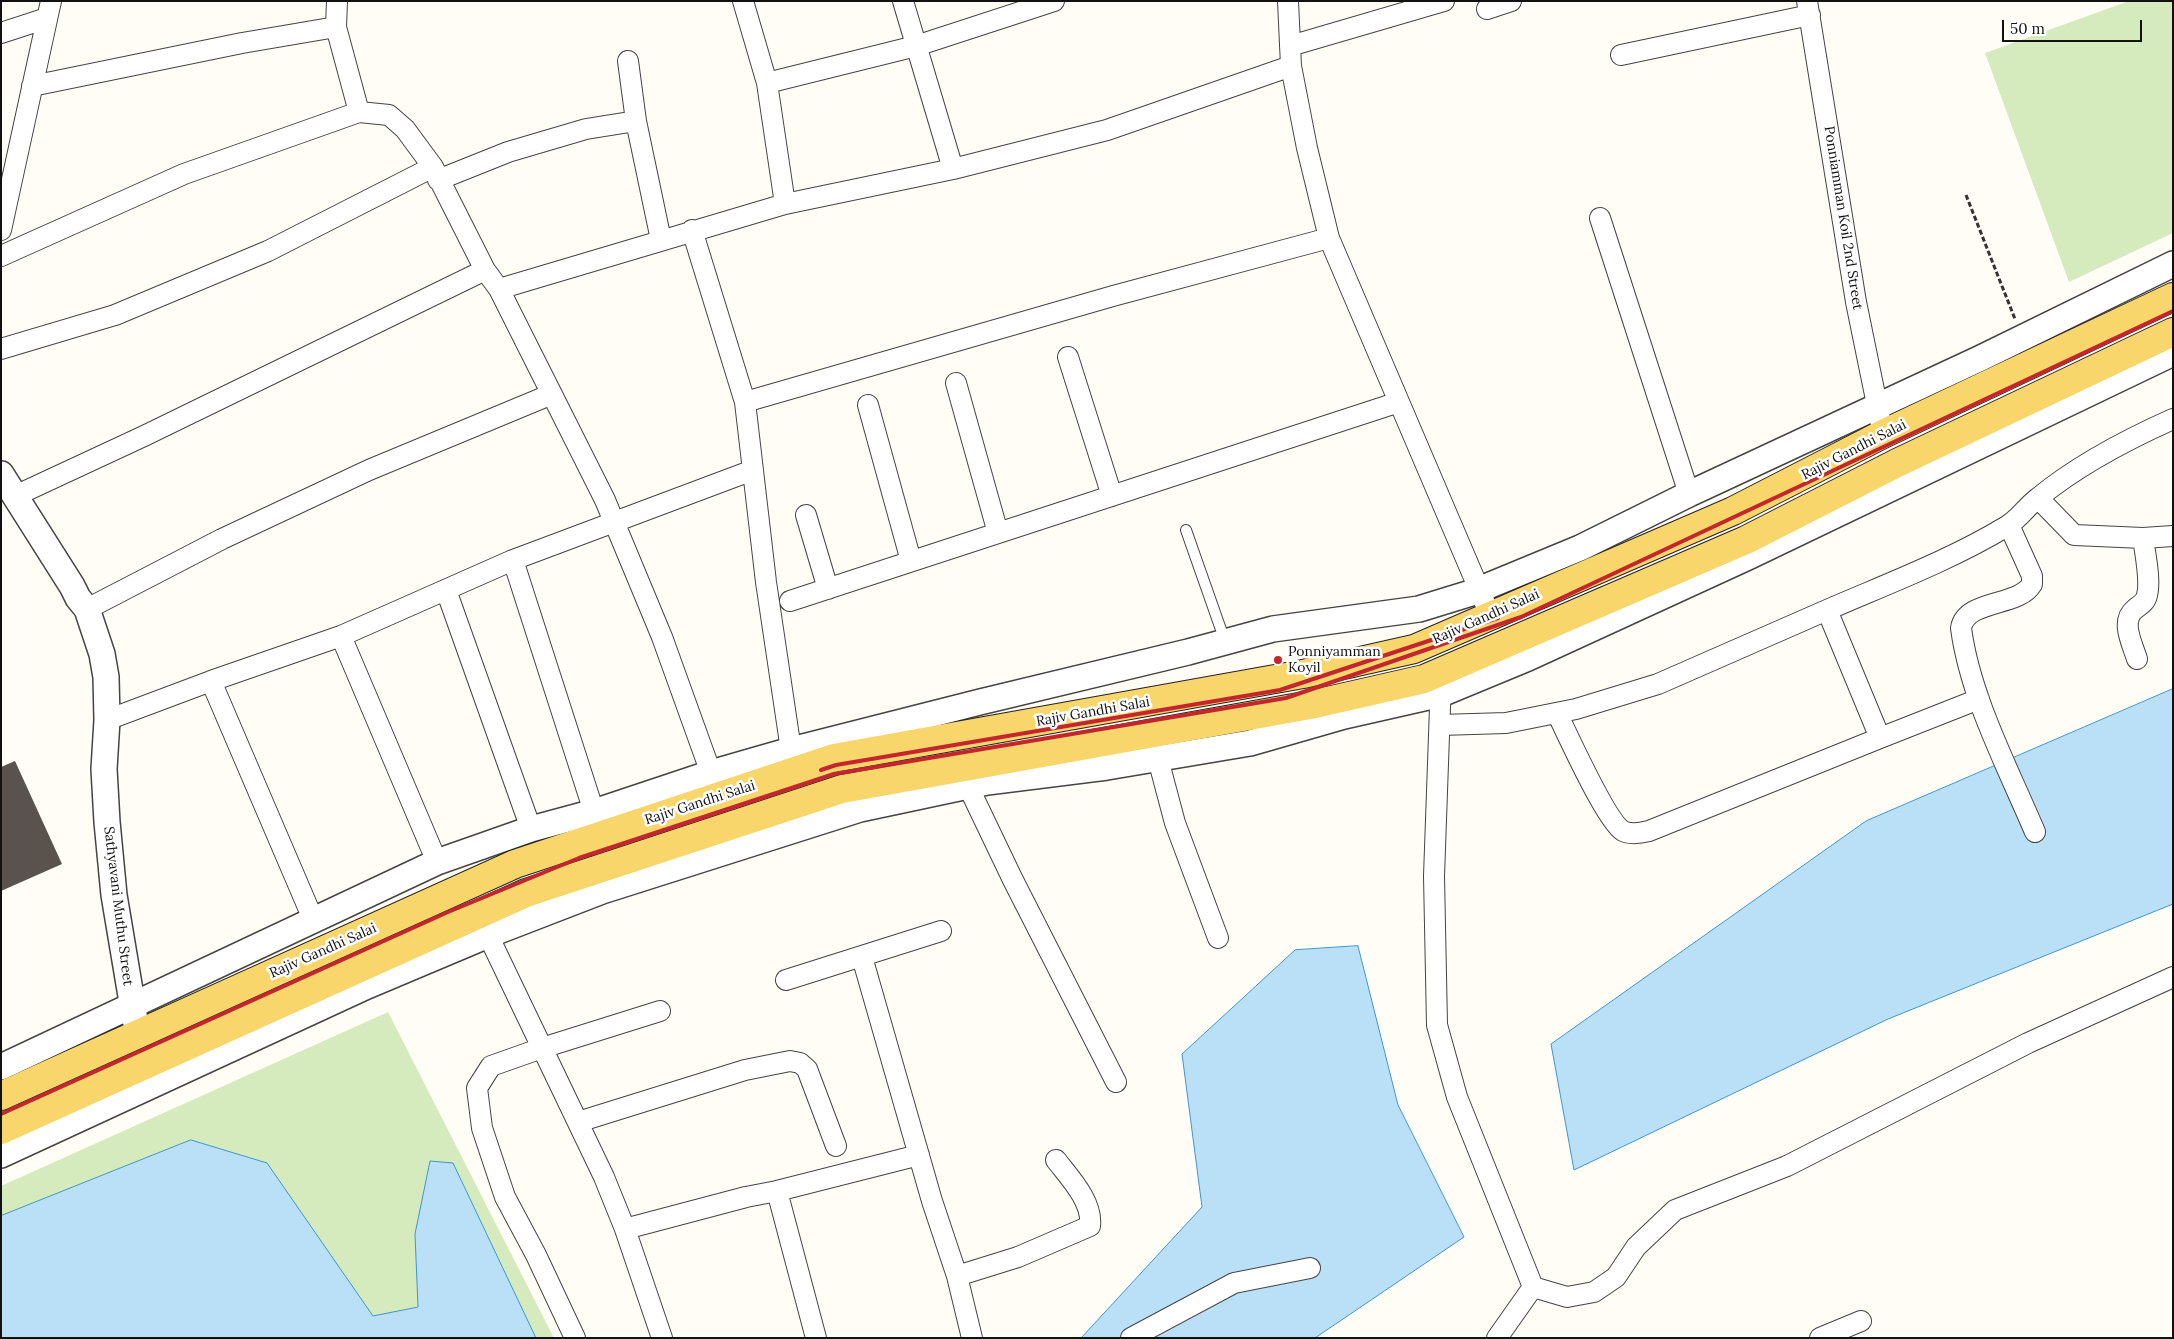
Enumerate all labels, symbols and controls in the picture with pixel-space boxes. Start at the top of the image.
scale bar [2004,10,2144,42]
text: 50 m [2010,19,2045,38]
street label: Ponniamman Koil 2nd Street [1820,125,1866,311]
street label: Rajiv Gandhi Salai [1799,416,1909,484]
street label: Rajiv Gandhi Salai [1430,586,1542,648]
place label: Ponniyamman Koyil [1288,644,1381,676]
marker: Ponniyamman Koyil [1272,654,1284,666]
street label: Rajiv Gandhi Salai [1035,694,1151,730]
street label: Rajiv Gandhi Salai [643,777,757,829]
street label: Sathyavani Muthu Street [100,825,136,987]
street label: Rajiv Gandhi Salai [267,920,379,982]

